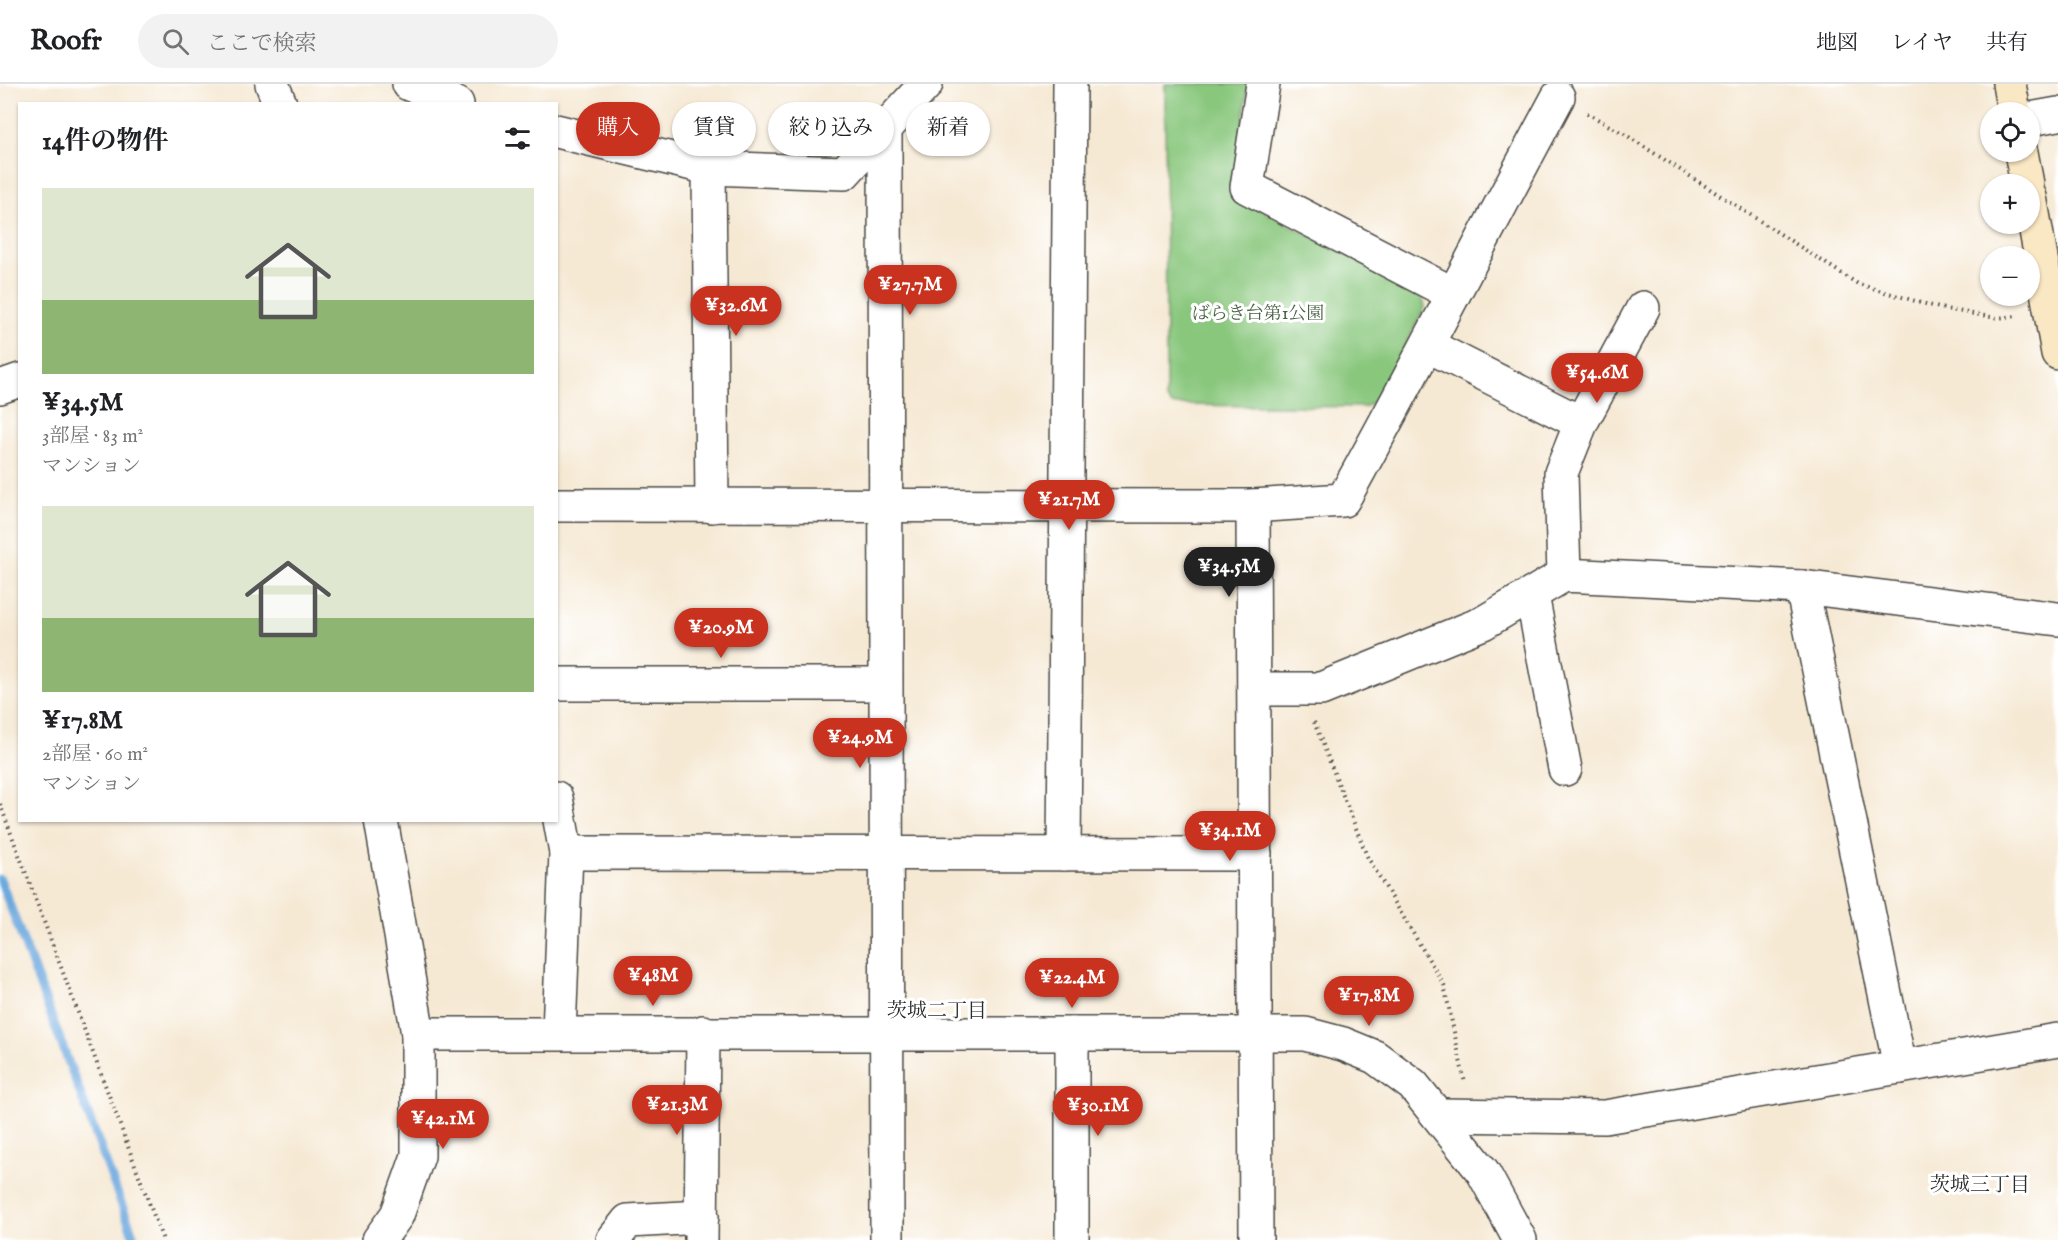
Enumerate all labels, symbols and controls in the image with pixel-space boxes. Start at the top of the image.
search box [138,14,558,68]
text: Roofr [30,24,102,59]
icon: search [159,25,192,58]
text: ここで検索 [207,30,317,58]
text: 地図 [1816,30,1858,57]
text: レイヤ [1891,30,1953,57]
text: 共有 [1986,30,2028,57]
chip: 購入 [576,102,660,156]
chip: 賃貸 [672,102,756,156]
chip: 絞り込み [768,102,894,156]
chip: 新着 [906,102,990,156]
map controls [1980,102,2040,306]
button: locate [1980,102,2040,162]
icon: filters [501,122,534,155]
text: 14件の物件 [42,125,168,158]
button: + [1980,174,2040,234]
icon: home [234,227,342,335]
button: − [1980,246,2040,306]
pin: ¥27.7M [861,265,959,316]
text: ¥27.7M [878,272,942,297]
pin: ¥32.6M [687,286,785,337]
text: ¥32.6M [705,293,767,318]
park label: ばらき台第1公園 [1192,303,1324,326]
pin: ¥54.6M [1548,353,1646,404]
text: ¥54.6M [1565,360,1629,385]
text: ¥34.5M [42,386,123,419]
text: 3部屋 · 83 m² [42,424,143,449]
text: マンション [42,454,141,479]
pin: ¥21.7M [1020,480,1118,531]
text: ¥21.7M [1038,487,1100,512]
icon: home [234,545,342,653]
pin: ¥34.5M [1180,547,1278,598]
text: ¥34.5M [1198,554,1260,579]
pin: ¥20.9M [672,608,770,659]
text: ¥20.9M [688,615,754,640]
text: ¥17.8M [42,704,123,737]
pin: ¥24.9M [811,718,909,769]
text: ¥24.9M [827,725,893,750]
text: 2部屋 · 60 m² [42,742,148,767]
text: マンション [42,772,141,797]
pin: ¥34.1M [1181,811,1279,862]
text: ¥34.1M [1199,818,1261,843]
pin: ¥48M [617,956,689,1007]
pin: ¥22.4M [1023,958,1121,1009]
text: ¥48M [627,963,679,988]
text: ¥22.4M [1039,965,1105,990]
pin: ¥17.8M [1320,976,1418,1027]
text: ¥17.8M [1338,983,1400,1008]
district label: 茨城二丁目 [887,999,987,1024]
pin: ¥21.3M [628,1085,726,1136]
pin: ¥30.1M [1049,1086,1147,1137]
text: ¥21.3M [646,1092,708,1117]
text: ¥30.1M [1067,1093,1129,1118]
pin: ¥42.1M [394,1099,492,1150]
text: ¥42.1M [411,1106,475,1131]
district label: 茨城三丁目 [1930,1173,2030,1198]

